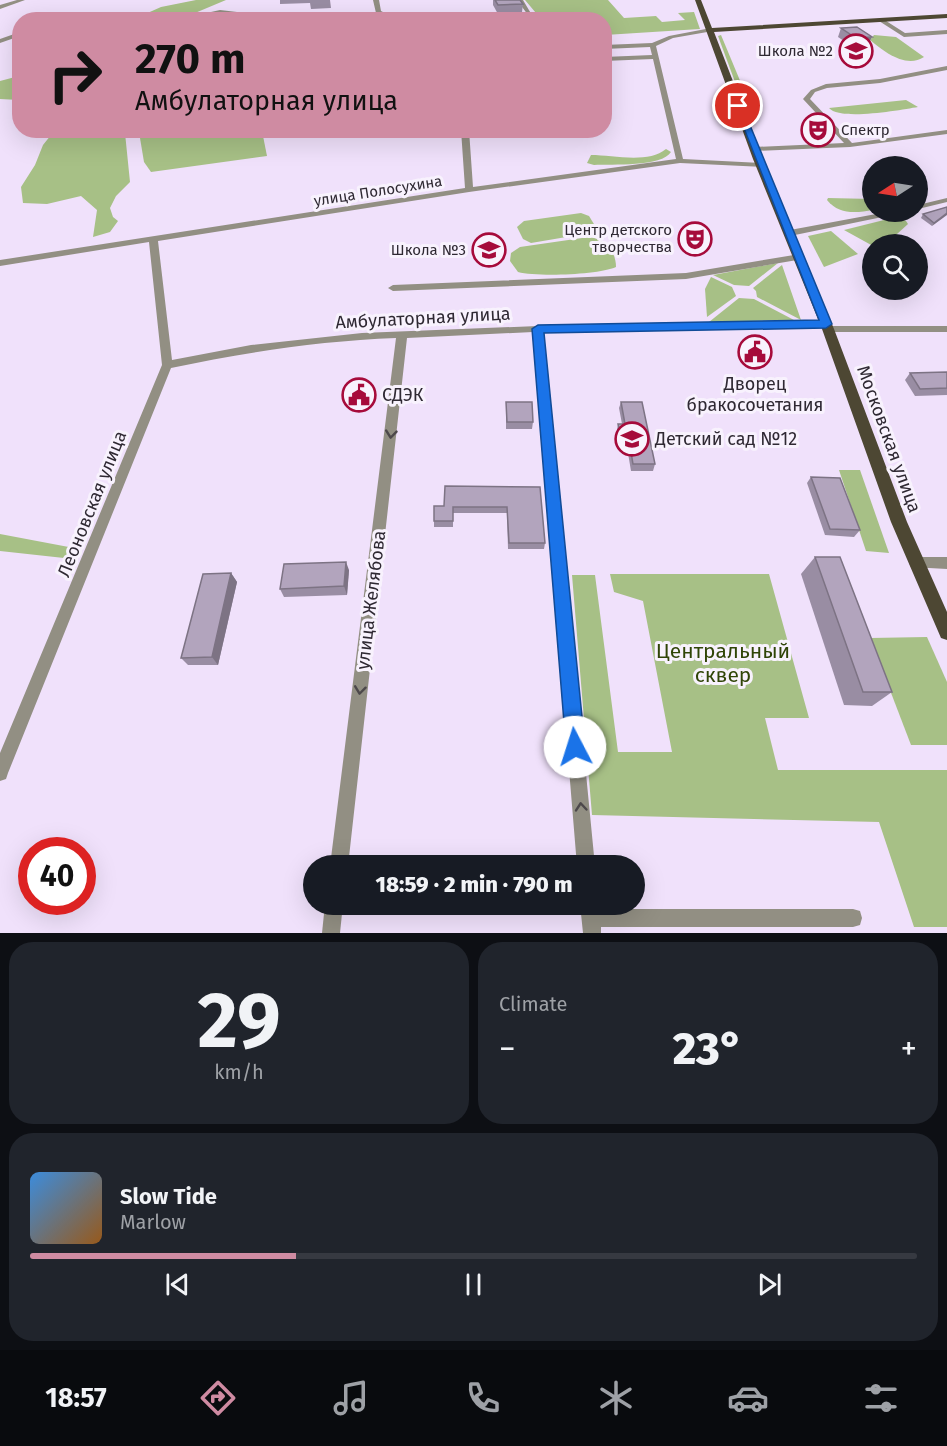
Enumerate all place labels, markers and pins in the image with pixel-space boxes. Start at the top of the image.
school or university icon: Школа №2 [838,33,874,69]
place label: Школа №2 [758,42,833,60]
pin [712,80,763,131]
theatre icon: Спектр [800,112,836,148]
place label: Спектр [841,121,890,139]
place label: Центр детского творчества [564,221,672,256]
theatre icon: Центр детского творчества [677,221,713,257]
school or university icon: Школа №3 [471,232,507,268]
place label: Школа №3 [391,241,466,259]
public building icon: Дворец бракосочетания [737,334,773,370]
place label: Дворец бракосочетания [686,373,824,416]
public building icon: СДЭК [341,377,377,413]
place label: СДЭК [382,384,424,406]
school or university icon: Детский сад №12 [614,421,650,457]
place label: Детский сад №12 [654,428,797,450]

